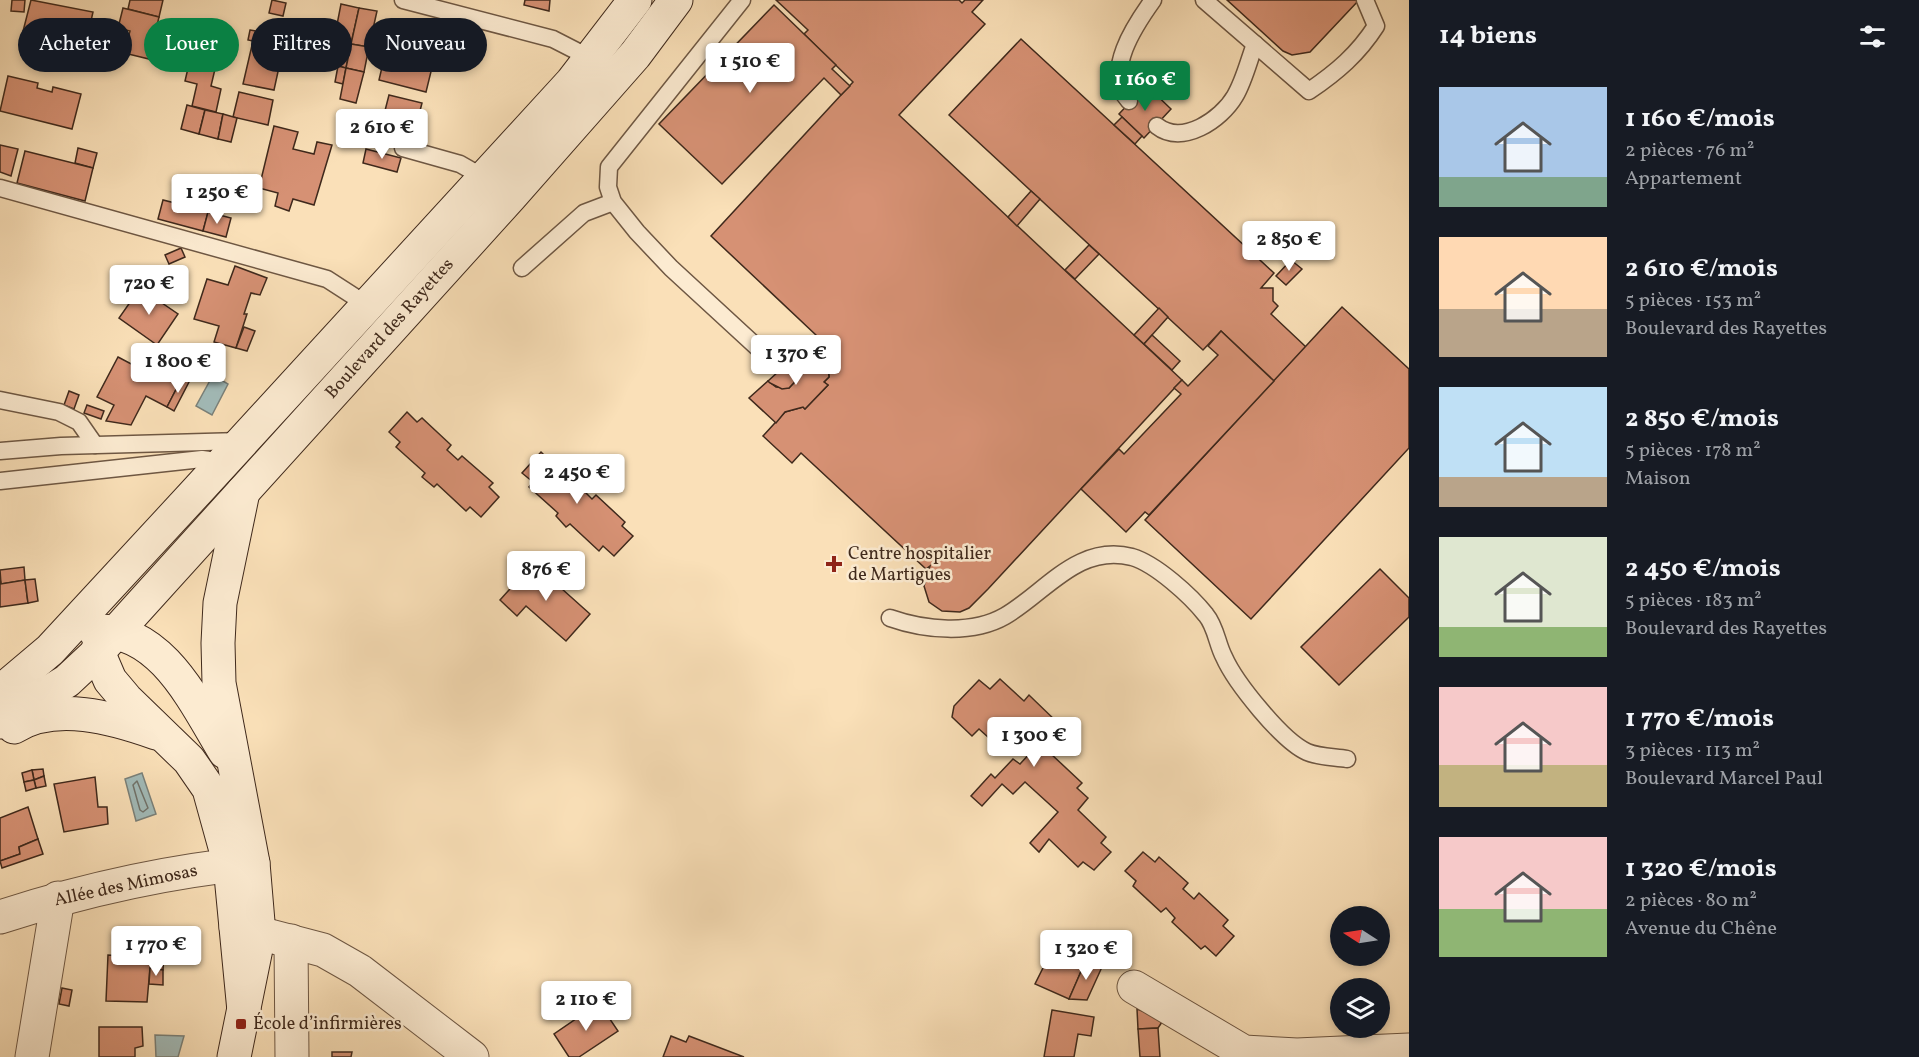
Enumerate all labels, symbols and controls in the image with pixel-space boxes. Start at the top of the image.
chip: Acheter [18,18,132,72]
chip: Louer [144,18,239,72]
chip: Filtres [251,18,352,72]
chip: Nouveau [364,18,487,72]
text: 14 biens [1439,18,1537,54]
icon: filters [1856,20,1889,53]
pin: 1 510 € [695,43,805,94]
text: 1 510 € [720,48,780,76]
pin: 1 160 € [1090,61,1200,112]
text: 1 160 € [1114,66,1176,94]
text: 1 160 €/mois [1625,101,1775,137]
pin: 2 610 € [327,109,437,160]
icon: home [1487,111,1559,183]
text: 2 610 € [350,114,414,142]
text: 2 pièces · 76 m² [1625,137,1755,165]
text: Appartement [1625,165,1742,193]
pin: 1 250 € [162,174,272,225]
text: 1 250 € [186,179,248,207]
pin: 2 850 € [1234,221,1344,272]
text: 2 850 € [1256,226,1322,254]
text: 2 610 €/mois [1625,251,1778,287]
street label: Boulevard des Rayettes [320,253,460,405]
icon: home [1487,261,1559,333]
pin: 720 € [107,265,191,316]
text: 720 € [124,270,174,298]
text: 5 pièces · 153 m² [1625,287,1761,315]
text: Boulevard des Rayettes [1625,315,1827,343]
pin: 1 370 € [741,335,851,386]
text: 1 370 € [765,340,827,368]
pin: 1 800 € [123,343,233,394]
text: 1 800 € [145,348,211,376]
text: 2 850 €/mois [1625,401,1779,437]
icon: home [1487,411,1559,483]
text: 5 pièces · 178 m² [1625,437,1761,465]
pin: 2 450 € [522,454,632,505]
text: 2 450 € [544,459,610,487]
text: Maison [1625,465,1691,493]
place label: Centre hospitalier de Martigues [848,542,991,588]
pin: 876 € [504,551,588,602]
text: 2 450 €/mois [1625,551,1781,587]
marker: Centre hospitalier de Martigues [825,555,843,573]
text: 876 € [521,556,571,584]
icon: home [1487,561,1559,633]
text: 5 pièces · 183 m² [1625,587,1762,615]
text: Boulevard des Rayettes [1625,615,1827,643]
text: 1 770 €/mois [1625,701,1774,737]
icon: home [1487,711,1559,783]
pin: 1 300 € [979,717,1089,768]
text: 1 300 € [1001,722,1067,750]
text: 3 pièces · 113 m² [1625,737,1760,765]
text: Boulevard Marcel Paul [1625,765,1823,793]
text: 1 320 €/mois [1625,851,1777,887]
street label: Allée des Mimosas [52,859,200,913]
icon: home [1487,861,1559,933]
text: 2 pièces · 80 m² [1625,887,1757,915]
north arrow [1330,906,1390,966]
map controls [1330,906,1390,1038]
text: Avenue du Chêne [1625,915,1777,943]
pin: 1 770 € [101,926,211,977]
pin: 1 320 € [1031,930,1141,981]
text: 1 770 € [125,931,187,959]
text: 1 320 € [1054,935,1118,963]
button: layers [1330,978,1390,1038]
pin: 2 110 € [531,981,641,1032]
text: 2 110 € [555,986,617,1014]
place label: École d’infirmières [253,1012,402,1037]
marker: École d’infirmières [234,1017,248,1031]

